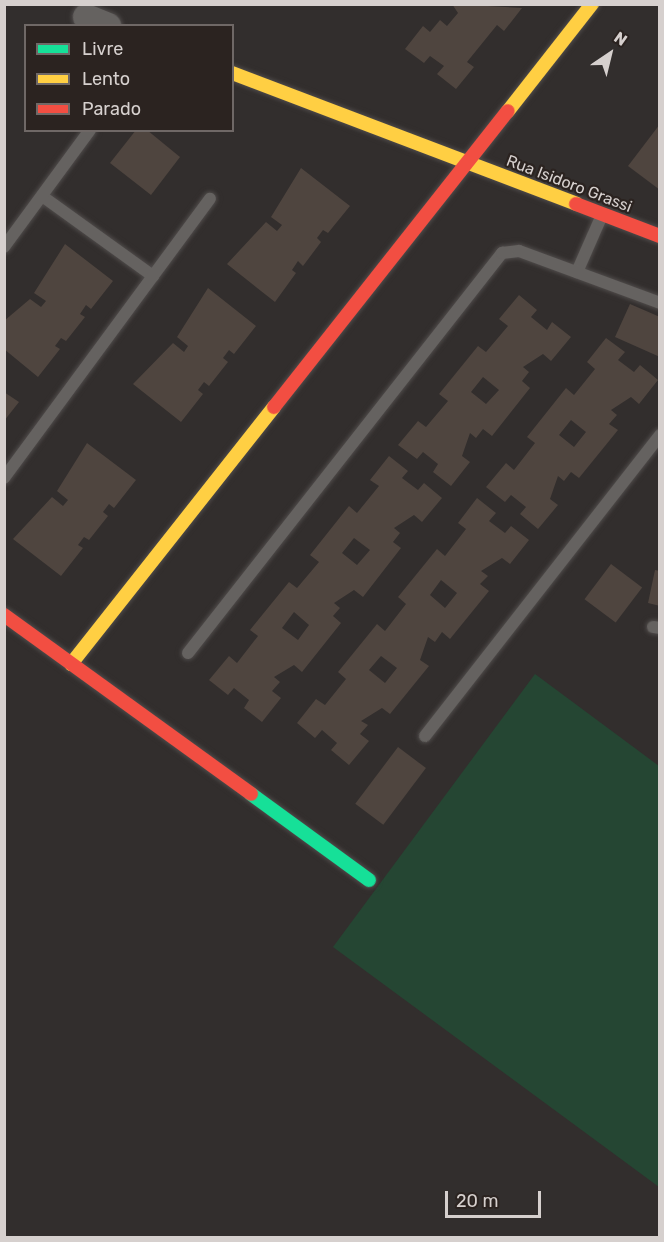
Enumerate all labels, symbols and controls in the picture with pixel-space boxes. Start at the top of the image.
legend [24,24,234,132]
north arrow [580,24,640,84]
text: N [610,28,631,50]
text: Livre [82,38,123,60]
text: Lento [82,68,130,90]
text: Parado [82,98,141,120]
street label: Rua Isidoro Grassi [504,151,634,217]
scale bar [448,1179,544,1217]
text: 20 m [456,1190,498,1212]

